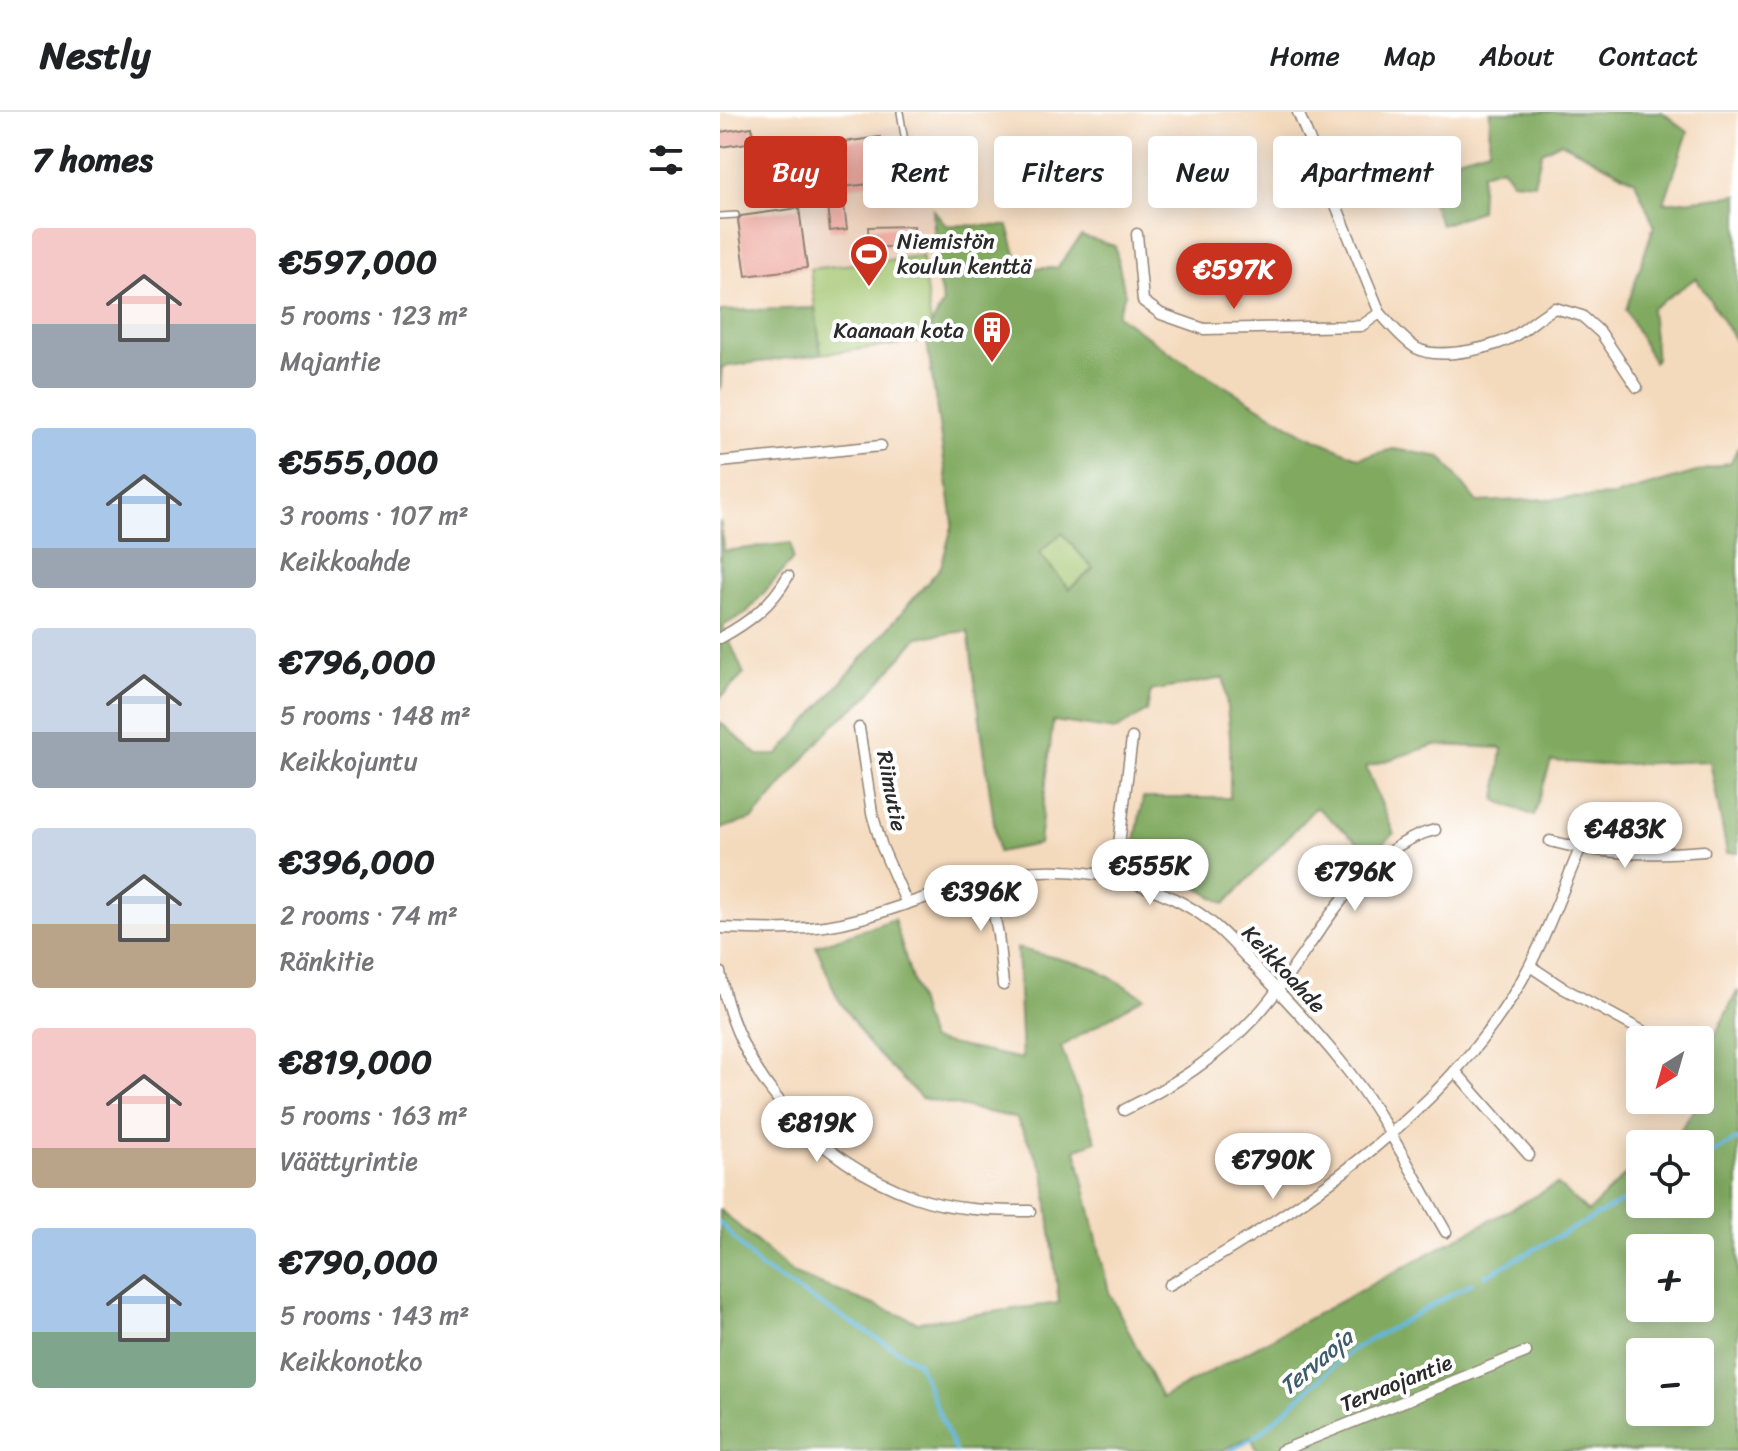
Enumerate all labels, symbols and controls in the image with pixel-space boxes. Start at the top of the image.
text: Nestly [40,22,151,89]
text: Home [1270,31,1340,80]
text: Map [1384,31,1435,80]
text: About [1479,31,1555,80]
text: Contact [1599,31,1698,80]
text: 7 homes [32,130,153,190]
chip: Buy [744,136,847,208]
chip: Rent [863,136,978,208]
chip: Filters [994,136,1132,208]
chip: New [1148,136,1257,208]
chip: Apartment [1273,136,1461,208]
icon: filters [644,138,688,182]
place label: Niemistön koulun kenttä [897,222,1032,286]
text: €597,000 [280,232,437,292]
sports icon: Niemistön koulun kenttä [848,233,890,288]
pin: €597K [1178,243,1290,311]
text: €597K [1194,246,1274,292]
icon: home [96,260,192,356]
text: 5 rooms · 123 m² [280,292,468,338]
building icon: Kaanaan kota [971,309,1013,364]
place label: Kaanaan kota [833,311,964,350]
text: Majantie [280,338,381,384]
text: €555,000 [280,432,439,492]
icon: home [96,460,192,556]
text: 3 rooms · 107 m² [280,492,469,538]
text: Keikkoahde [280,538,411,584]
text: €796,000 [280,632,436,692]
icon: home [96,660,192,756]
text: 5 rooms · 148 m² [280,692,471,738]
text: Keikkojuntu [280,738,418,784]
street label: Riimutie [865,747,919,835]
pin: €483K [1569,802,1681,870]
text: €483K [1585,805,1665,851]
text: €396,000 [280,832,435,892]
pin: €555K [1094,839,1206,907]
text: €555K [1110,842,1190,888]
pin: €796K [1299,845,1411,913]
text: €796K [1316,848,1394,894]
icon: home [96,860,192,956]
pin: €396K [925,865,1037,933]
text: €396K [942,868,1020,914]
text: 2 rooms · 74 m² [280,892,458,938]
street label: Keikkoahde [1232,915,1336,1023]
text: Ränkitie [280,938,374,984]
north arrow [1626,1026,1714,1114]
map controls [1626,1026,1714,1426]
text: €819,000 [280,1032,432,1092]
icon: home [96,1060,192,1156]
text: 5 rooms · 163 m² [280,1092,468,1138]
pin: €819K [761,1096,873,1164]
text: €819K [779,1099,855,1145]
button: locate [1626,1130,1714,1218]
pin: €790K [1217,1133,1329,1201]
text: €790K [1233,1136,1313,1182]
text: Väättyrintie [280,1138,418,1184]
text: €790,000 [280,1232,438,1292]
button: + [1626,1234,1714,1322]
icon: home [96,1260,192,1356]
text: 5 rooms · 143 m² [280,1292,469,1338]
water label: Tervaoja [1269,1317,1365,1406]
text: Keikkonotko [280,1338,423,1384]
button: − [1626,1338,1714,1426]
street label: Tervaojantie [1334,1343,1459,1423]

